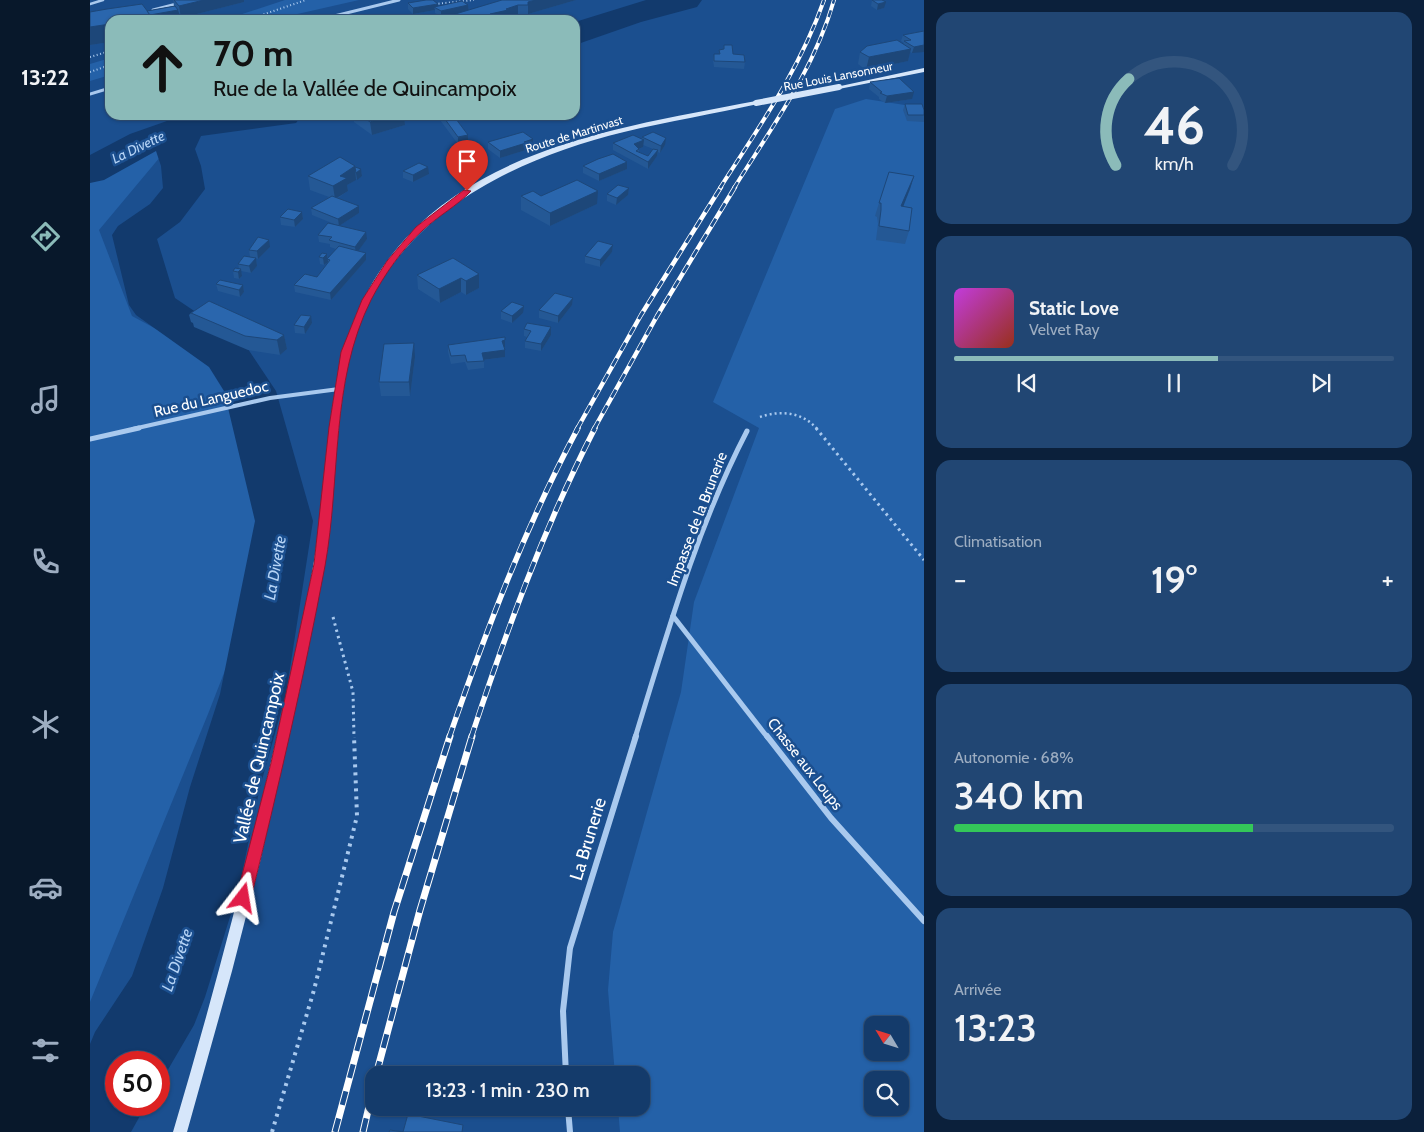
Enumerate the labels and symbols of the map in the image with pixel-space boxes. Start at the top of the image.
street label: Rue Louis Lansonneur [782,58,894,94]
street label: Route de Martinvast [523,112,625,156]
water label: La Divette [109,126,168,168]
pin [446,140,488,191]
street label: Rue du Languedoc [152,377,270,421]
street label: Impasse de la Brunerie [663,449,731,589]
water label: La Divette [260,534,290,602]
street label: Vallée de Quincampoix [229,670,290,846]
street label: Chasse aux Loups [764,714,846,814]
street label: La Brunerie [565,795,611,883]
position arrow [216,871,268,923]
water label: La Divette [157,926,197,994]
north arrow [864,1016,909,1061]
speed limit sign: 50 [105,1051,170,1116]

